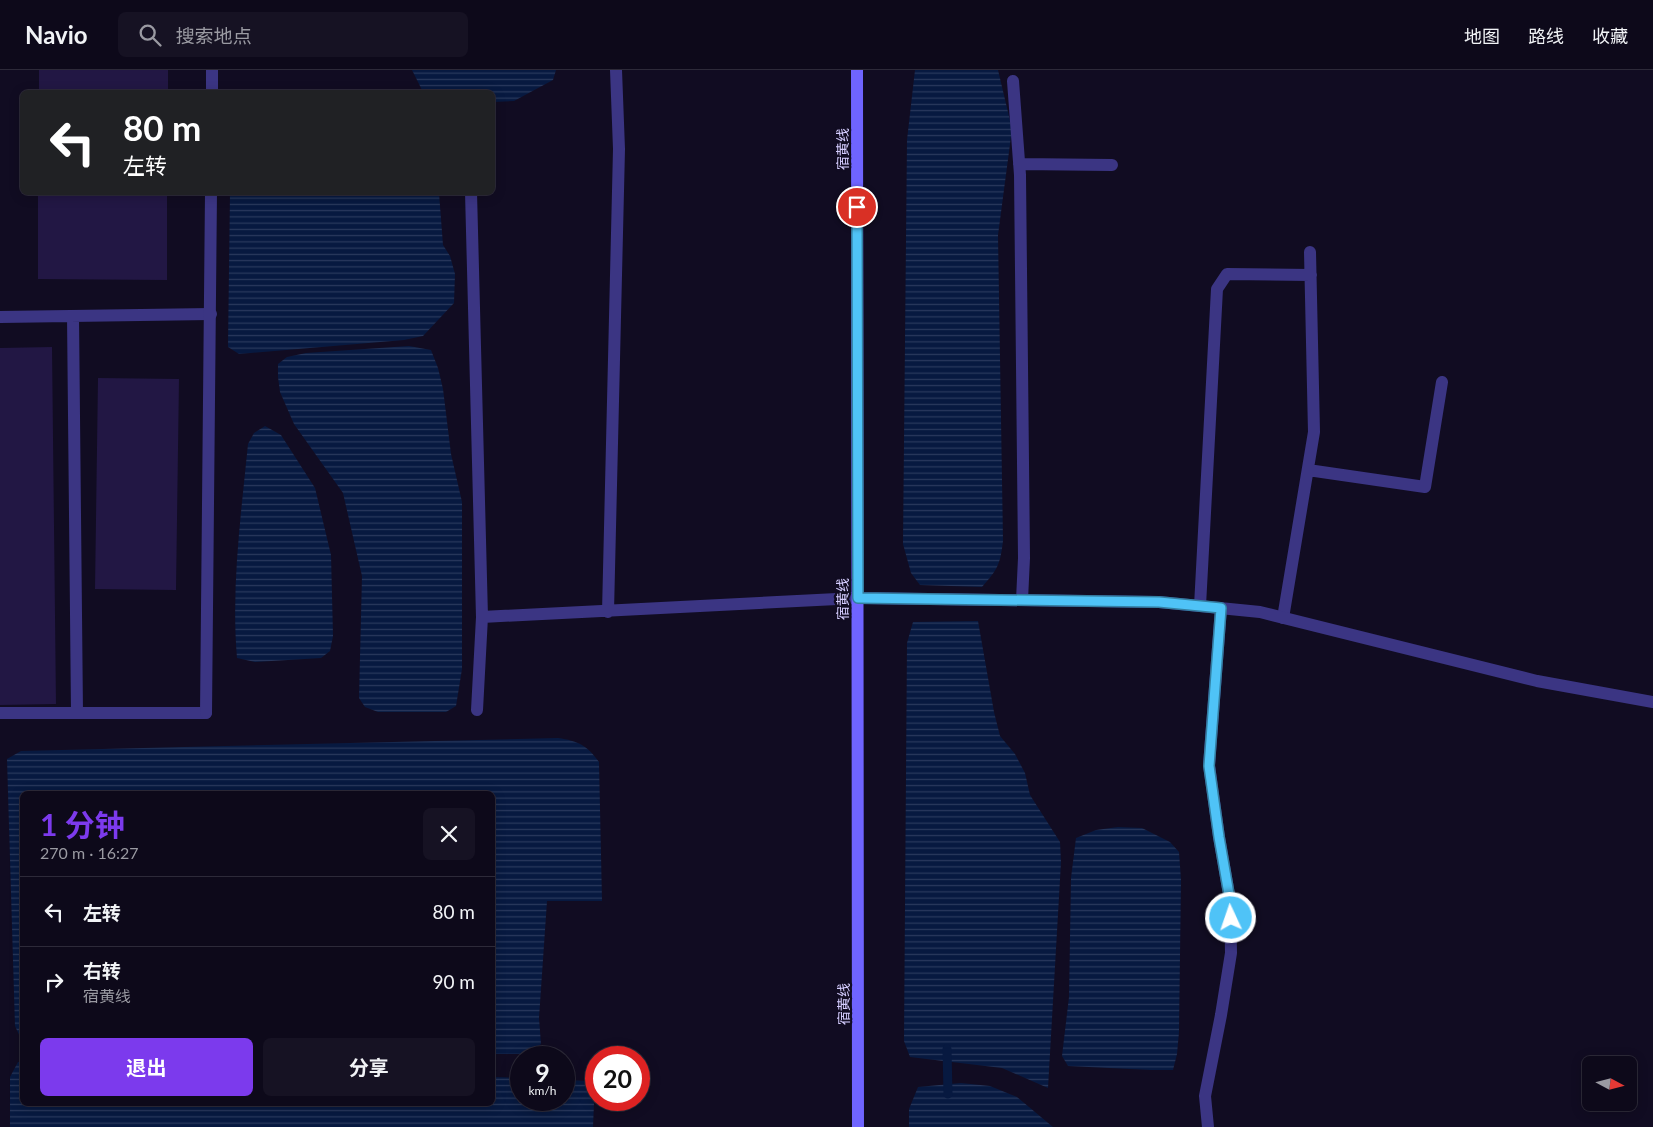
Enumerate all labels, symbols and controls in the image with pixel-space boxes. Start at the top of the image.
search box [118,12,468,57]
text: Navio [25,20,88,49]
icon: search [136,21,164,49]
text: 搜索地点 [176,24,252,47]
text: 地图 [1464,25,1500,47]
text: 路线 [1528,25,1564,47]
text: 收藏 [1592,25,1628,47]
text: 80 m [123,106,201,148]
icon: left [40,110,105,175]
street label: 宿黄线 [834,128,851,170]
text: 左转 [123,152,167,179]
pin [836,186,878,228]
icon: arrive [843,193,871,221]
street label: 宿黄线 [834,578,851,620]
text: 1 分钟 [40,806,125,842]
button: close [423,808,475,860]
text: 270 m · 16:27 [40,843,139,862]
position arrow [1204,891,1256,943]
icon: left [40,898,68,926]
text: 80 m [432,900,475,923]
text: 左转 [83,901,121,924]
text: 右转 [83,959,121,982]
icon: right [40,968,68,996]
text: 90 m [432,970,475,993]
street label: 宿黄线 [835,983,852,1025]
text: 宿黄线 [83,986,131,1005]
button: 退出 [40,1038,253,1096]
button: 分享 [263,1038,475,1096]
speed limit sign: 20 [585,1046,650,1111]
north arrow [1582,1056,1638,1111]
map controls [1582,1056,1637,1111]
text: 9 [535,1057,550,1087]
text: km/h [528,1083,557,1098]

